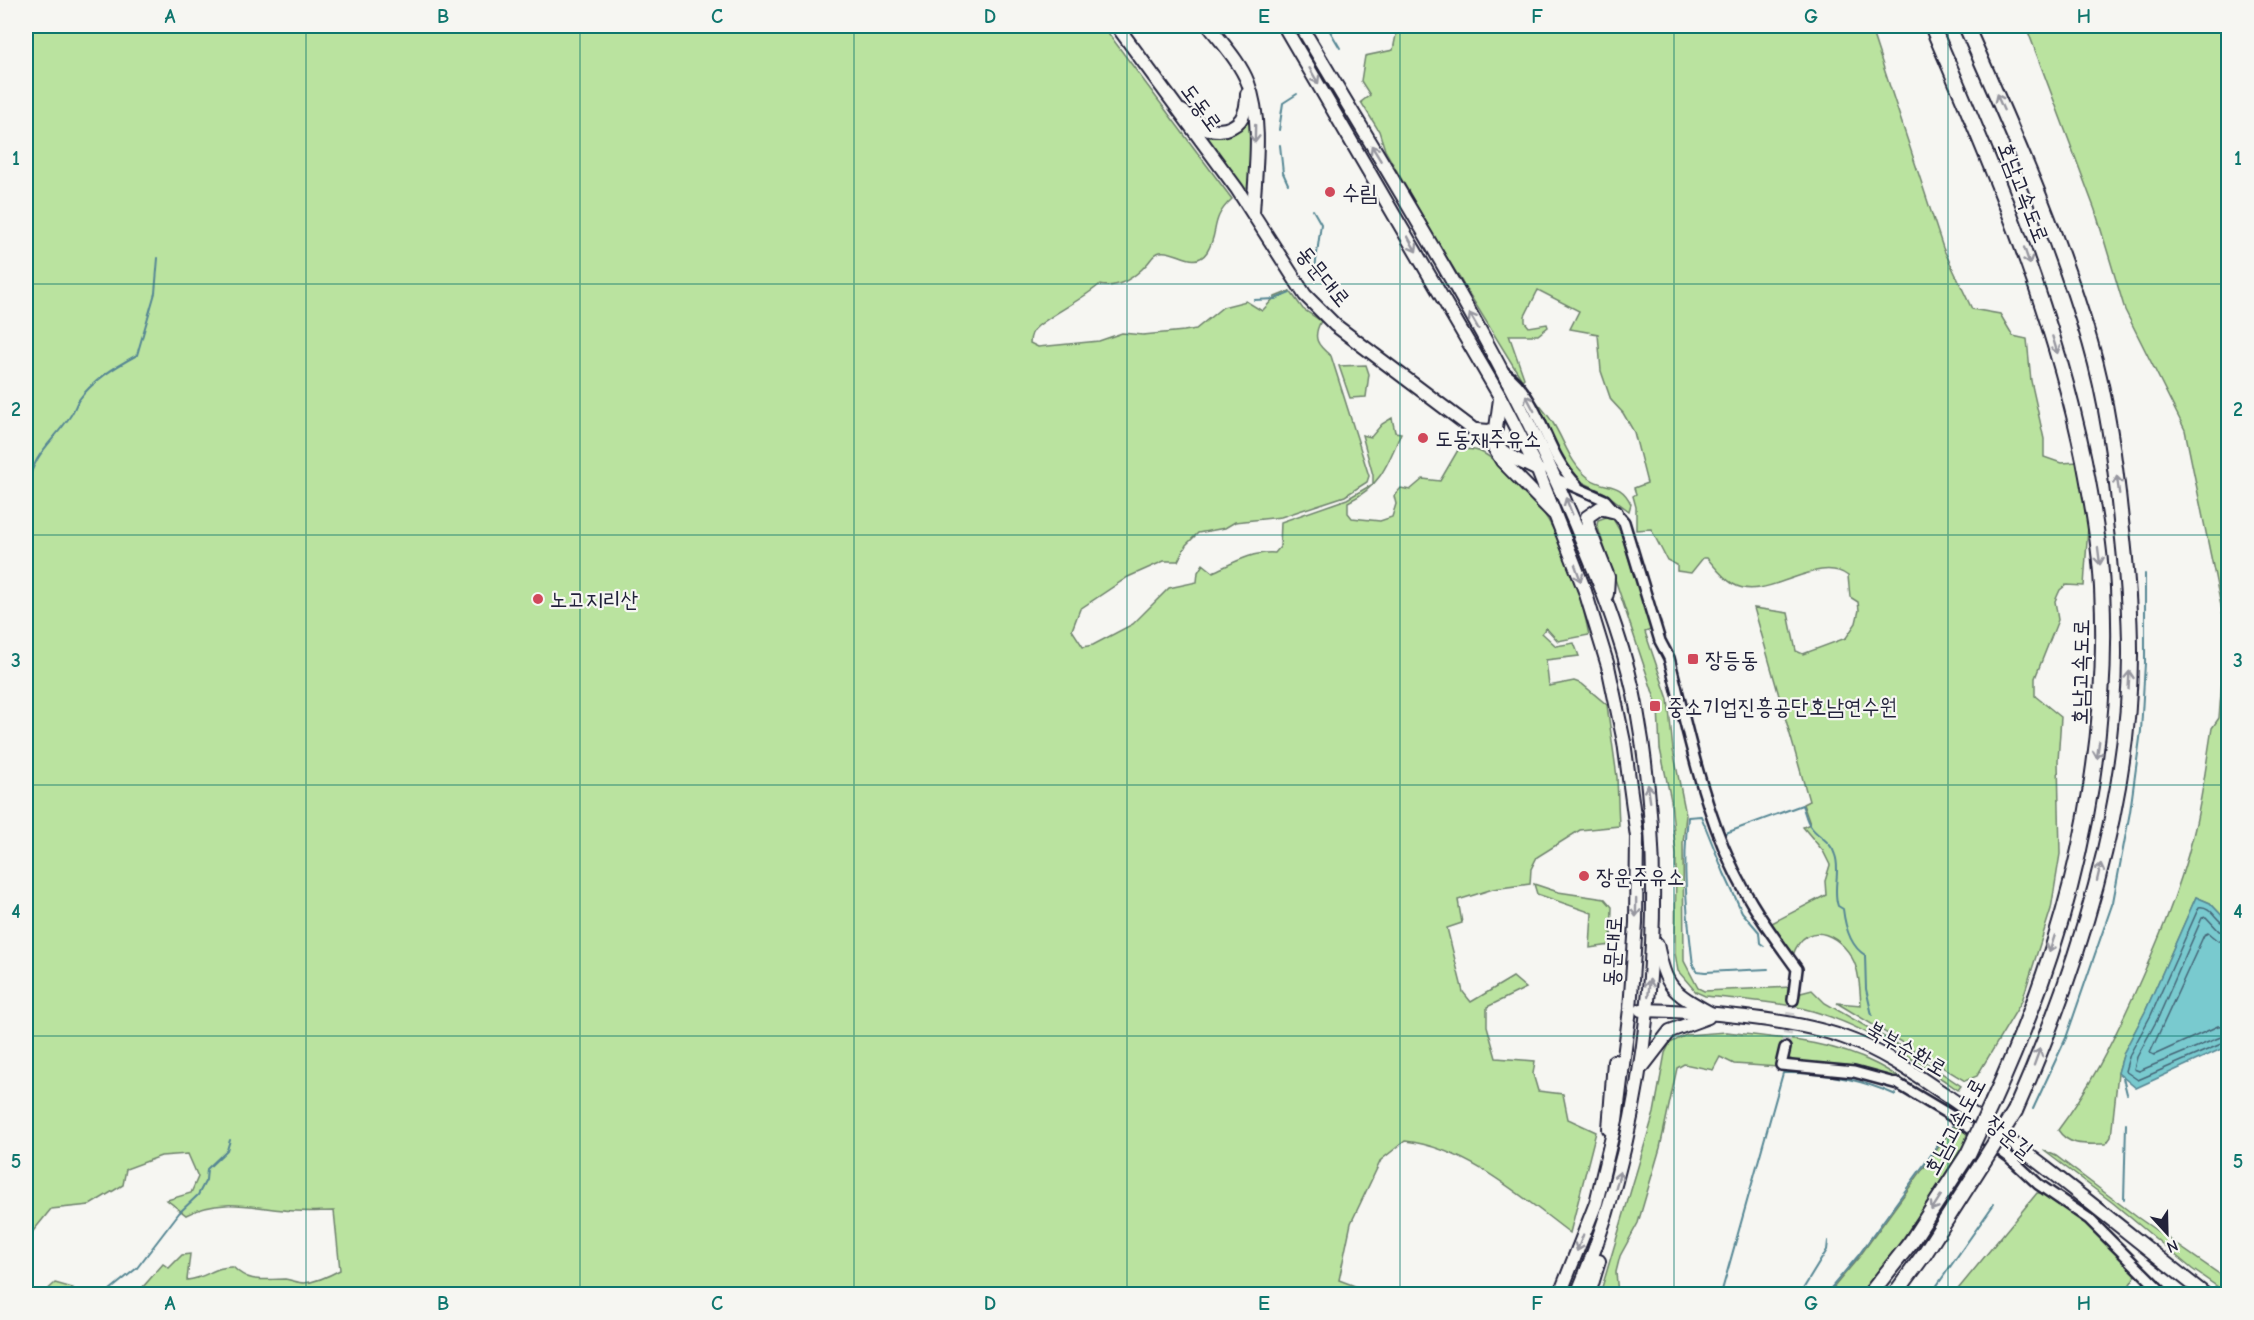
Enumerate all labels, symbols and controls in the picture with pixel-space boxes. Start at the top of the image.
text: A [164,5,176,28]
text: B [437,5,449,28]
text: C [711,5,723,28]
text: D [984,5,996,28]
text: E [1258,5,1270,28]
text: F [1531,5,1543,28]
text: G [1804,5,1818,28]
text: H [2077,5,2091,28]
one-way arrow [1309,66,1320,84]
street label: 도동로 [1175,78,1227,137]
one-way arrow [1994,93,2005,112]
one-way arrow [1249,123,1261,143]
street label: 호남고속도로 [1992,138,2054,247]
one-way arrow [1369,145,1381,162]
text: 1 [12,147,20,170]
text: 1 [2234,147,2242,170]
place label: 수림 [1342,180,1377,206]
marker: 수림 [1323,185,1337,199]
one-way arrow [1406,236,1418,253]
street label: 동문대로 [1291,241,1356,312]
one-way arrow [2022,247,2033,265]
one-way arrow [1468,313,1480,330]
one-way arrow [2050,335,2061,354]
one-way arrow [1524,394,1535,412]
text: 2 [11,398,21,421]
text: 2 [2233,398,2243,421]
place label: 도동재주유소 [1435,426,1541,452]
marker: 도동재주유소 [1416,431,1430,445]
one-way arrow [2112,476,2123,496]
one-way arrow [1563,497,1574,516]
one-way arrow [2093,545,2104,565]
one-way arrow [1573,563,1584,582]
place label: 노고지리산 [550,587,639,613]
marker: 노고지리산 [531,592,545,606]
street label: 호남고속도로 [2067,619,2095,725]
place label: 장등동 [1705,647,1758,673]
text: 3 [11,649,21,672]
text: 3 [2233,649,2243,672]
marker: 장등동 [1686,652,1700,666]
one-way arrow [2123,670,2134,690]
place label: 중소기업진흥공단호남연수원 [1667,694,1897,720]
marker: 중소기업진흥공단호남연수원 [1648,699,1662,713]
one-way arrow [2092,740,2103,760]
one-way arrow [1644,784,1655,804]
one-way arrow [2094,863,2105,882]
place label: 장운주유소 [1596,864,1685,890]
marker: 장운주유소 [1577,869,1591,883]
one-way arrow [1630,897,1642,917]
text: 4 [11,900,21,923]
text: 4 [2233,900,2243,923]
street label: 동문대로 [1598,915,1628,987]
one-way arrow [2046,934,2057,953]
one-way arrow [1644,978,1655,998]
street label: 북부순환로 [1862,1015,1951,1082]
one-way arrow [2032,1048,2043,1066]
street label: 호남고속도로 [1918,1073,1991,1179]
street label: 장운길 [1981,1110,2038,1164]
text: 5 [11,1150,21,1173]
text: 5 [2233,1150,2243,1173]
one-way arrow [1613,1171,1625,1190]
one-way arrow [1930,1194,1942,1211]
north arrow [2137,1203,2197,1263]
one-way arrow [1573,1233,1584,1252]
text: N [2164,1236,2180,1256]
text: A [164,1292,176,1315]
text: B [437,1292,449,1315]
text: C [711,1292,723,1315]
text: D [984,1292,996,1315]
text: E [1258,1292,1270,1315]
text: F [1531,1292,1543,1315]
text: G [1804,1292,1818,1315]
text: H [2077,1292,2091,1315]

